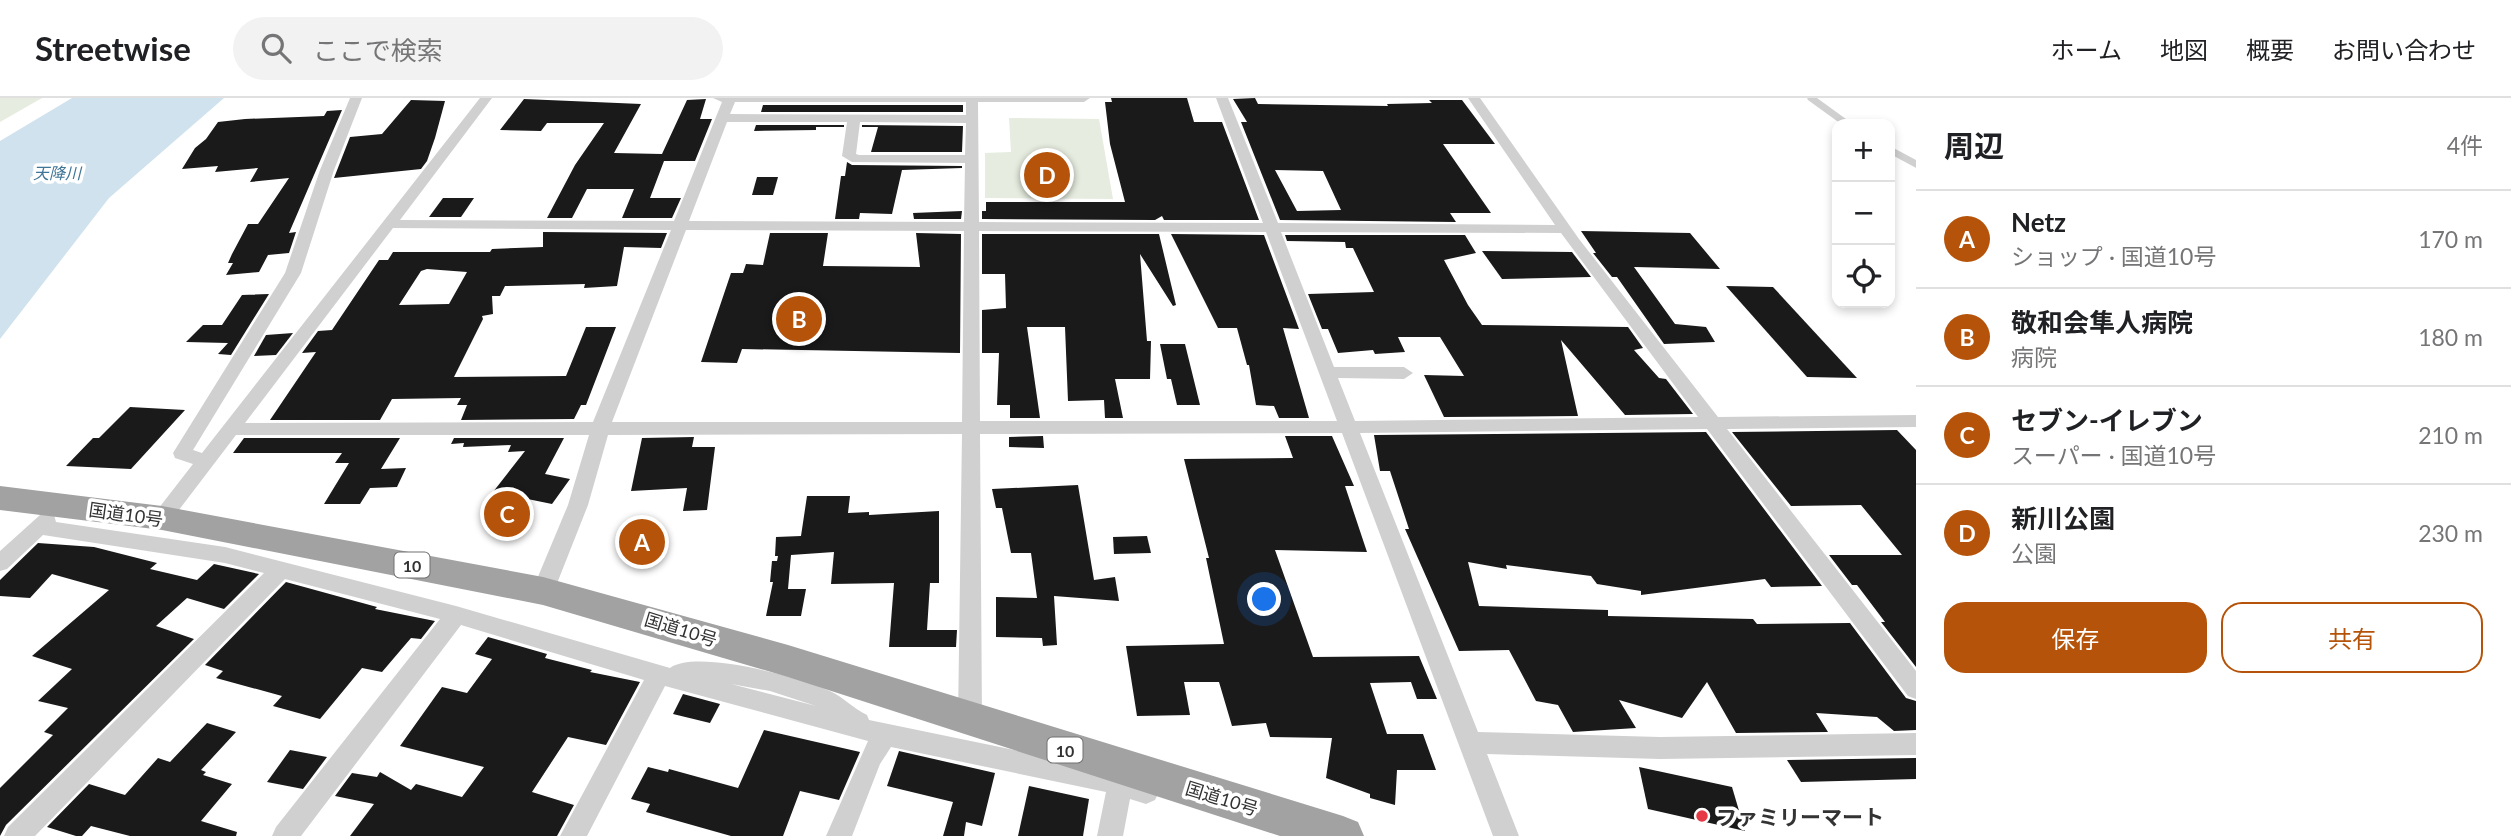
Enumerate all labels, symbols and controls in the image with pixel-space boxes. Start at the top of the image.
search box [233,17,723,80]
text: Streetwise [35,28,191,68]
icon: search [257,29,295,67]
text: ここで検索 [313,34,443,66]
text: ホーム [2051,35,2122,64]
text: 地図 [2160,35,2208,64]
text: 概要 [2246,35,2294,64]
text: お問い合わせ [2332,35,2476,64]
map controls [1832,119,1895,308]
button: + [1832,119,1895,182]
text: 周辺 [1944,127,2004,163]
text: 4件 [2447,131,2483,159]
pin: D [1024,149,1070,201]
water label: 天降川 [33,163,83,182]
button: − [1832,182,1895,245]
text: Netz [2011,206,2066,238]
text: A [1959,225,1975,253]
text: 170 m [2418,225,2483,253]
text: ショップ · 国道10号 [2011,242,2216,270]
button: locate [1832,245,1895,308]
pin: B [776,293,822,345]
text: 敬和会隼人病院 [2011,306,2193,338]
text: B [1959,323,1975,351]
text: 180 m [2418,323,2483,351]
text: 病院 [2011,343,2057,371]
text: セブン-イレブン [2011,404,2203,436]
text: C [1959,421,1975,449]
text: 210 m [2418,421,2483,449]
text: スーパー · 国道10号 [2011,441,2216,469]
pin: C [484,488,530,540]
street label: 国道10号 [87,498,165,530]
text: 新川公園 [2011,502,2115,534]
pin: A [619,516,665,568]
text: D [1958,519,1976,547]
text: 230 m [2418,519,2483,547]
text: 公園 [2011,539,2057,567]
road number: 10 [394,552,430,578]
your location [1247,582,1281,616]
button: 保存 [1944,602,2207,673]
button: 共有 [2221,602,2483,673]
street label: 国道10号 [642,608,720,650]
road number: 10 [1048,737,1082,762]
street label: 国道10号 [1183,777,1261,819]
place label: ファミリーマート [1716,804,1884,829]
marker: ファミリーマート [1694,808,1710,824]

